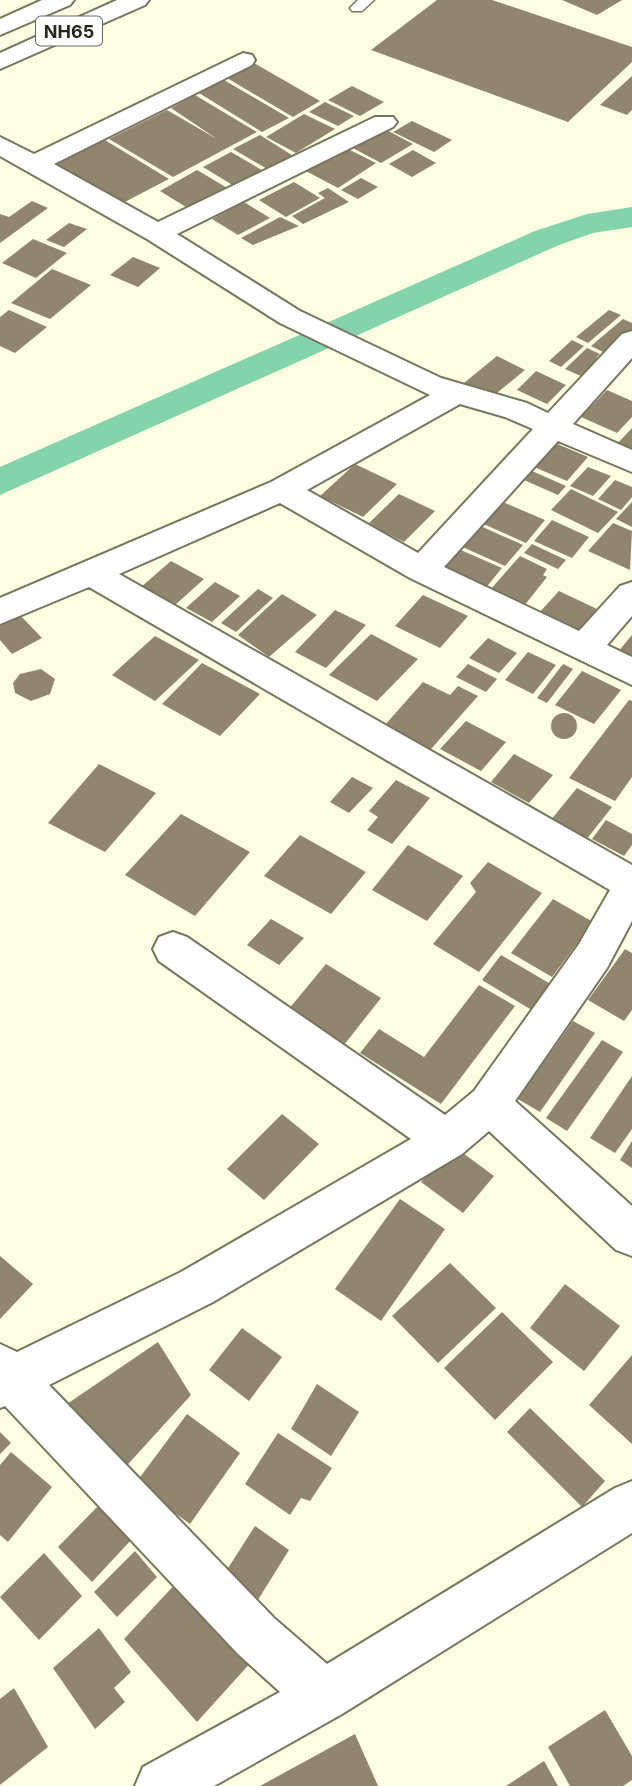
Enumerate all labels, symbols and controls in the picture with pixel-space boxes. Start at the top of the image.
road number: NH65 [36,16,102,46]

